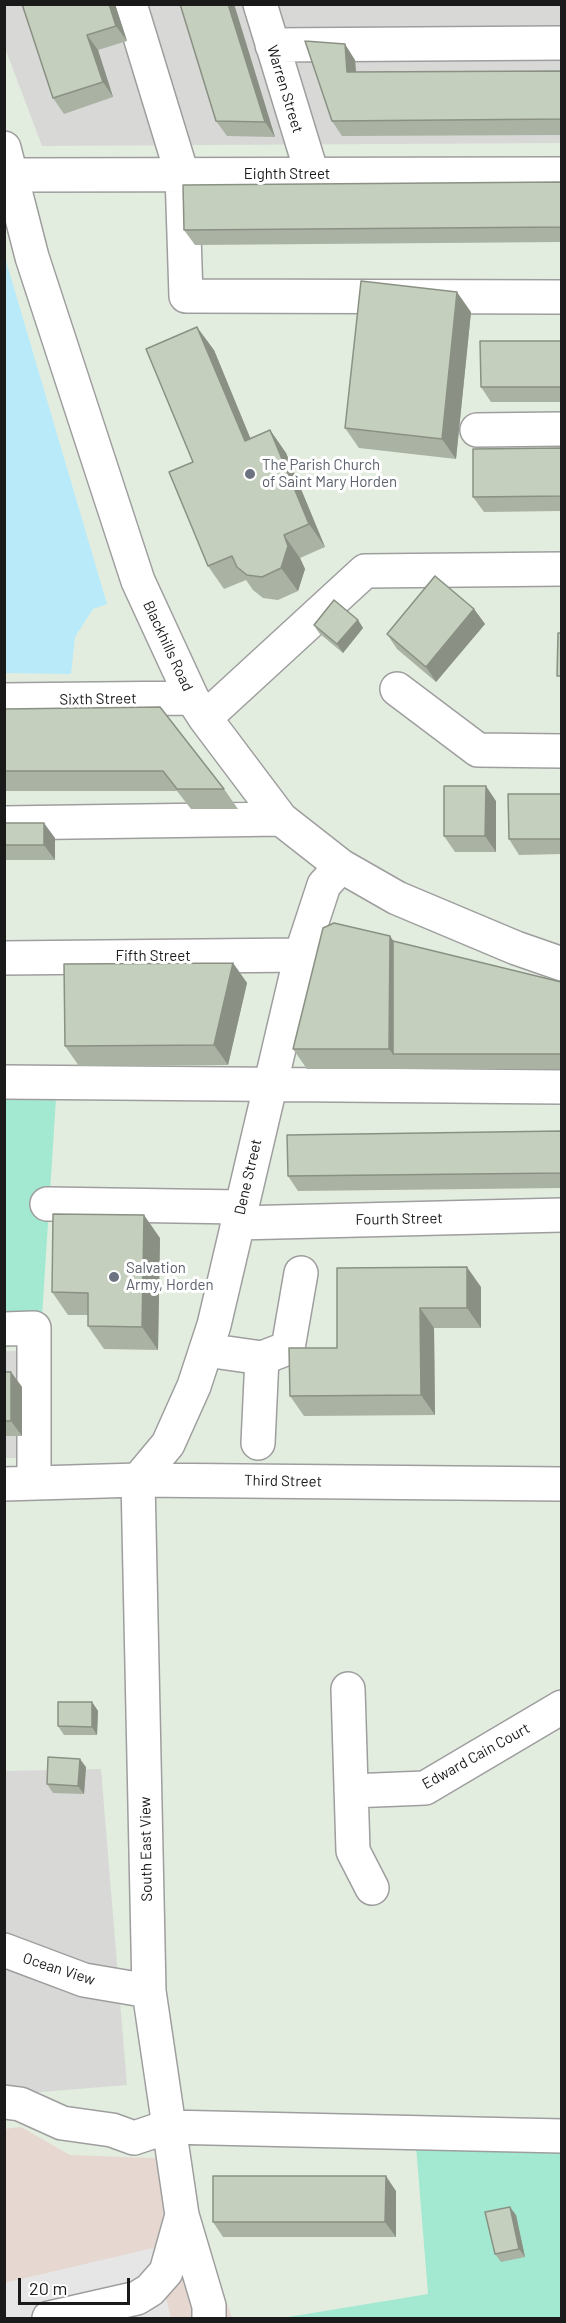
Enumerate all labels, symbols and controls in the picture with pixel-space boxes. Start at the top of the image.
street label: Warren Street [263,43,307,135]
street label: Eighth Street [244,165,330,183]
place label: The Parish Church of Saint Mary Horden [262,456,397,491]
marker: The Parish Church of Saint Mary Horden [243,467,257,481]
street label: Blackhills Road [139,598,197,694]
street label: Sixth Street [59,689,137,709]
street label: Fifth Street [115,947,191,965]
street label: Dene Street [231,1137,265,1217]
street label: Fourth Street [355,1209,443,1229]
place label: Salvation Army, Horden [126,1259,214,1294]
marker: Salvation Army, Horden [107,1270,121,1284]
street label: Third Street [244,1471,322,1491]
street label: Edward Cain Court [419,1719,533,1793]
street label: South East View [136,1796,156,1902]
street label: Ocean View [21,1949,97,1989]
scale bar [21,2266,134,2304]
text: 20 m [29,2277,67,2299]

